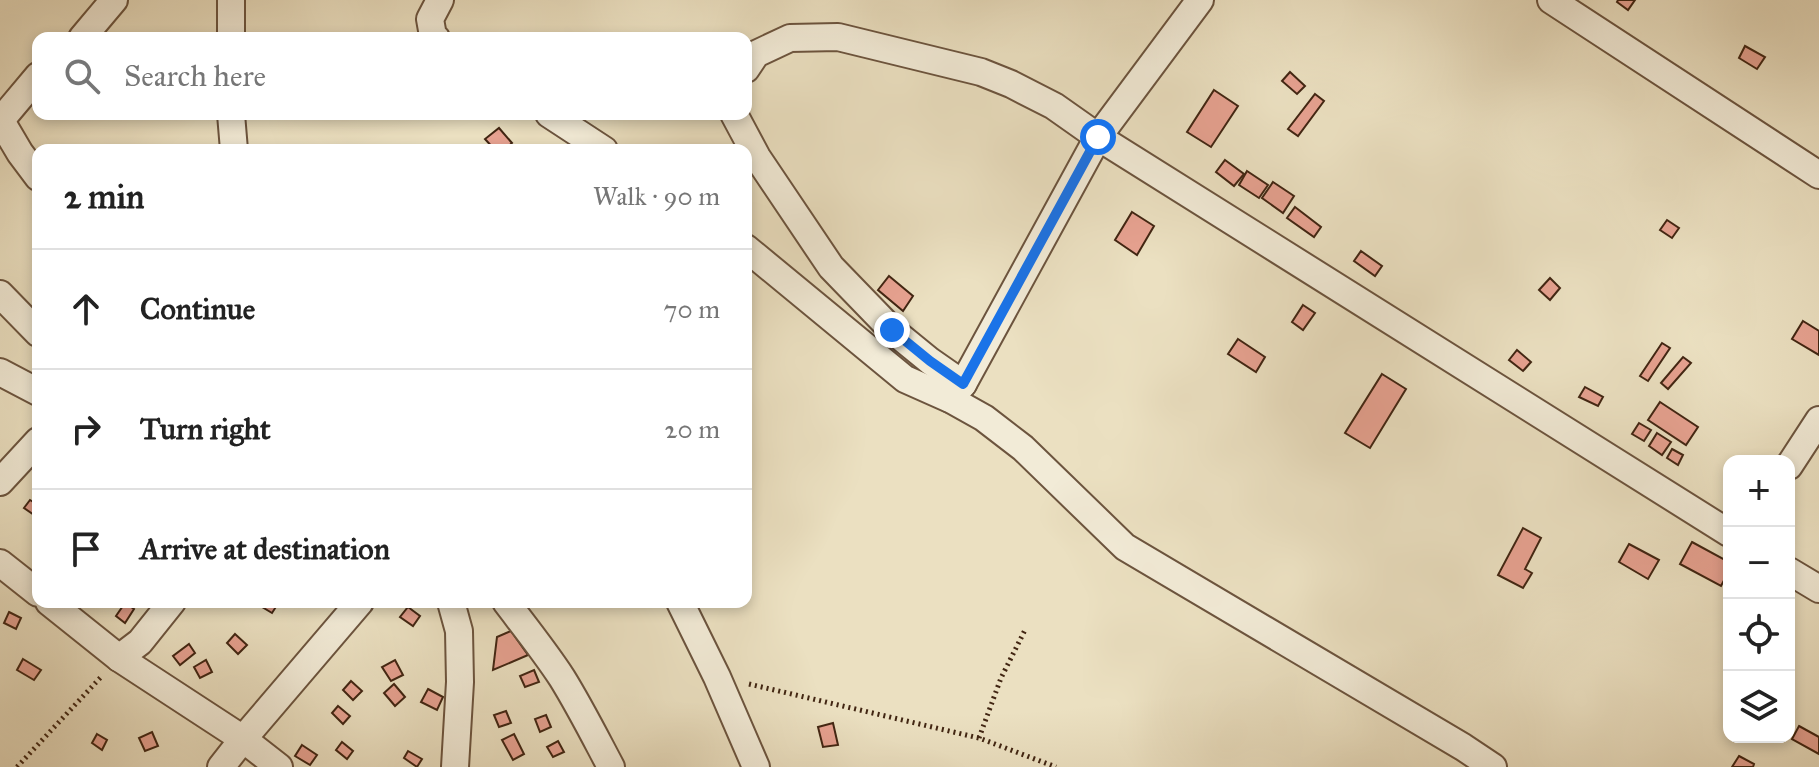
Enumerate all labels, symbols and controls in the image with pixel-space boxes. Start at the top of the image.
search box [32,32,752,120]
icon: search [60,54,104,98]
text: Search here [124,58,266,94]
route start [1080,119,1116,155]
text: 2 min [64,176,144,217]
text: Walk · 90 m [593,180,720,212]
icon: ahead [64,287,108,331]
text: Continue [140,291,255,327]
text: 70 m [664,293,720,325]
route end [874,312,910,348]
icon: right [64,407,108,451]
text: Turn right [140,411,271,447]
text: 20 m [665,413,720,445]
map controls [1723,455,1795,743]
button: + [1723,455,1795,527]
icon: arrive [64,527,108,571]
button: − [1723,527,1795,599]
text: Arrive at destination [140,531,390,567]
button: locate [1723,599,1795,671]
button: layers [1723,671,1795,743]

